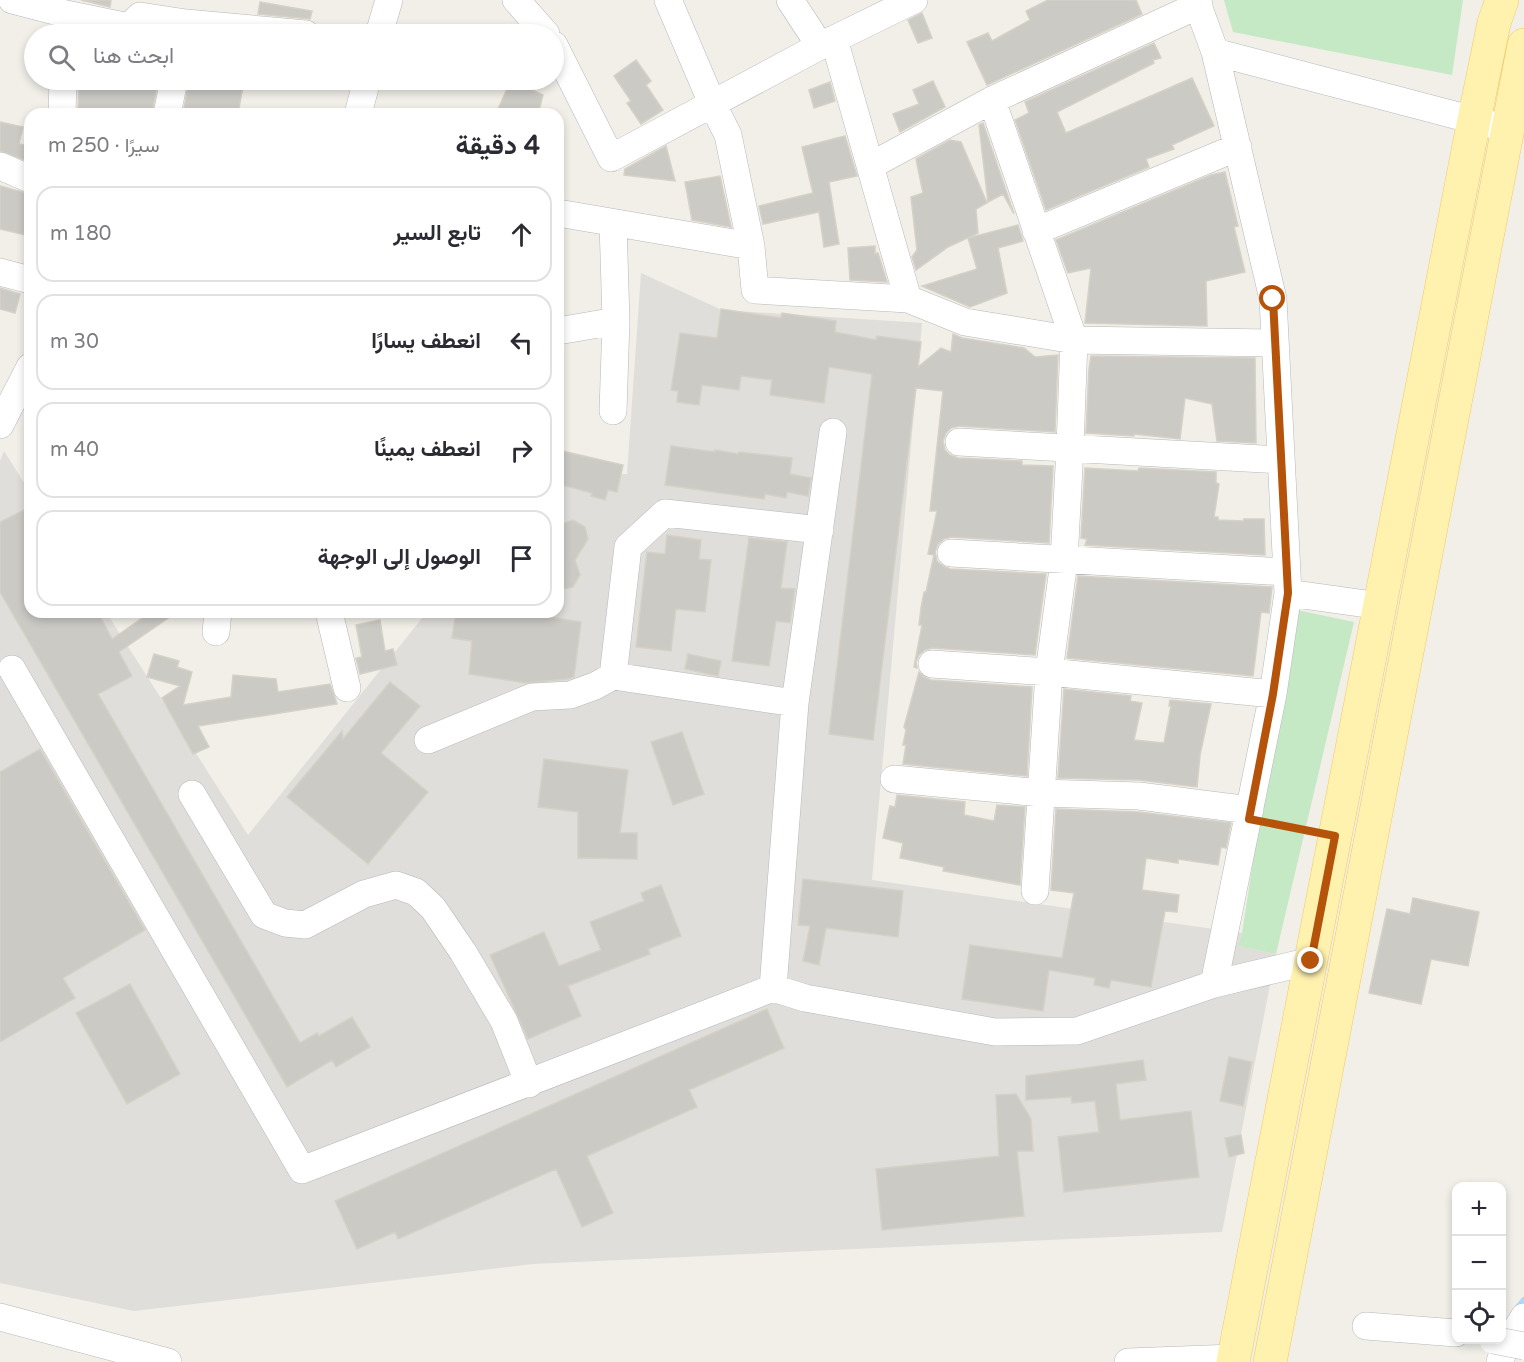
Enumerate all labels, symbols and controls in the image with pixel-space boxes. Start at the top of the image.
search box [24,24,564,90]
icon: search [45,41,78,74]
text: ابحث هنا [93,43,174,69]
text: 4 دقيقة [456,130,540,161]
text: سيرًا · 250 m [48,134,160,158]
icon: ahead [505,218,538,251]
text: تابع السير [393,220,481,246]
text: 180 m [50,222,111,246]
route start [1259,285,1285,311]
icon: left [505,326,538,359]
text: انعطف يسارًا [371,328,481,354]
text: 30 m [50,330,99,354]
icon: right [505,434,538,467]
text: انعطف يمينًا [374,436,481,462]
text: 40 m [50,438,99,462]
icon: arrive [505,542,538,575]
text: الوصول إلى الوجهة [317,544,481,570]
route end [1297,947,1323,973]
map controls [1452,1182,1506,1344]
button: + [1452,1182,1506,1236]
button: − [1452,1236,1506,1290]
button: locate [1452,1290,1506,1344]

